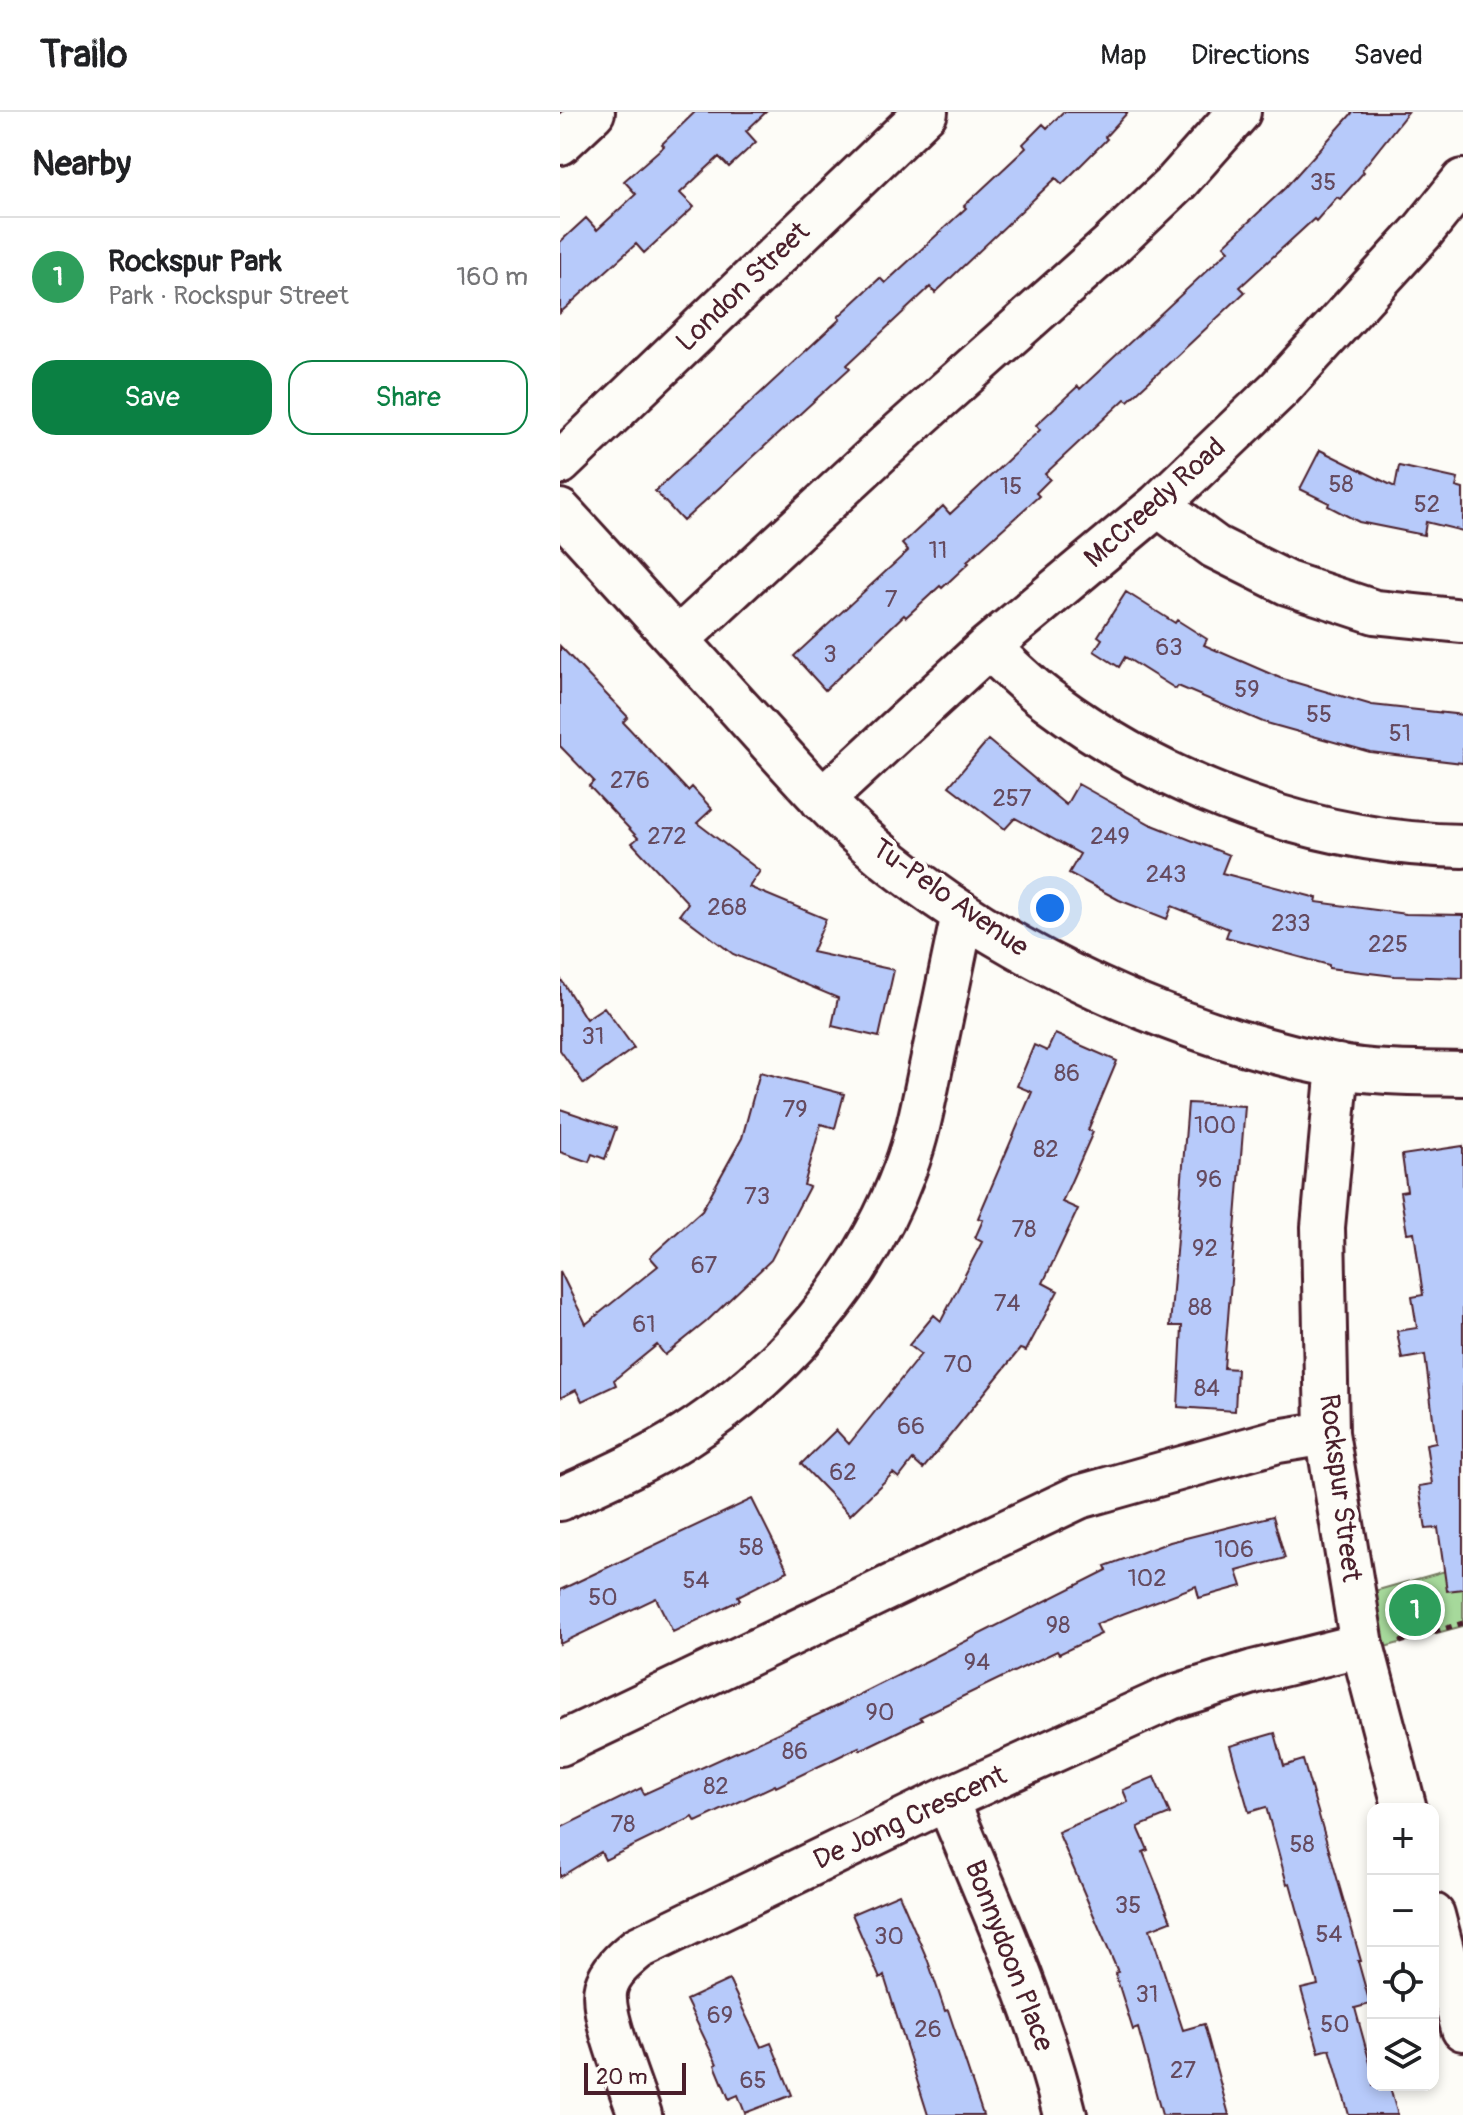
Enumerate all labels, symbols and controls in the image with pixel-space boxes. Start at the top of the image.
text: Trailo [40,31,127,79]
text: Map [1100,38,1147,73]
text: Directions [1191,38,1310,73]
text: Saved [1354,38,1423,73]
text: Nearby [32,143,131,186]
house number: 35 [1310,168,1336,197]
street label: London Street [669,214,818,359]
text: Rockspur Park [108,243,282,280]
text: 1 [53,261,63,293]
text: 160 m [456,261,528,293]
text: Park · Rockspur Street [108,280,349,312]
button: Save [32,360,272,435]
button: Share [288,360,528,435]
street label: McCreedy Road [1077,430,1233,576]
house number: 58 [1328,470,1354,499]
house number: 15 [1000,472,1022,501]
house number: 52 [1414,490,1440,519]
house number: 11 [929,536,947,565]
house number: 7 [885,585,898,614]
house number: 63 [1155,633,1183,662]
house number: 3 [823,640,837,669]
house number: 59 [1234,675,1260,704]
house number: 55 [1306,700,1332,729]
house number: 51 [1389,719,1411,748]
house number: 276 [610,766,650,795]
house number: 257 [992,784,1032,813]
house number: 272 [647,822,687,851]
house number: 249 [1090,822,1130,851]
street label: Tu-Pelo Avenue [865,831,1035,965]
house number: 243 [1146,860,1186,889]
your location [1030,888,1070,928]
house number: 268 [707,893,747,922]
house number: 233 [1271,909,1311,938]
house number: 225 [1368,930,1408,959]
house number: 31 [582,1022,604,1051]
house number: 86 [1054,1059,1080,1088]
house number: 79 [782,1095,808,1124]
house number: 100 [1194,1111,1236,1140]
house number: 82 [1033,1135,1059,1164]
house number: 96 [1196,1165,1222,1194]
house number: 73 [744,1182,770,1211]
house number: 78 [1012,1215,1036,1244]
house number: 92 [1192,1234,1218,1263]
house number: 67 [691,1251,718,1280]
house number: 74 [994,1289,1020,1318]
house number: 88 [1188,1293,1212,1322]
house number: 61 [632,1310,656,1339]
house number: 70 [943,1350,973,1379]
house number: 84 [1194,1374,1220,1403]
street label: Rockspur Street [1311,1392,1369,1585]
house number: 66 [897,1412,925,1441]
house number: 62 [829,1458,857,1487]
house number: 58 [738,1533,764,1562]
house number: 106 [1214,1535,1254,1564]
house number: 102 [1127,1564,1167,1593]
house number: 54 [683,1566,710,1595]
pin: 1 [1389,1580,1441,1640]
house number: 50 [588,1583,618,1612]
house number: 98 [1046,1611,1070,1640]
house number: 94 [964,1648,990,1677]
house number: 90 [866,1698,894,1727]
house number: 86 [782,1737,808,1766]
street label: De Jong Crescent [808,1758,1013,1878]
house number: 82 [703,1772,729,1801]
map controls [1367,1803,1439,2091]
button: + [1367,1803,1439,1875]
house number: 78 [611,1810,635,1839]
house number: 58 [1289,1830,1315,1859]
street label: Bonnydoon Place [957,1856,1062,2057]
button: − [1367,1875,1439,1947]
house number: 35 [1115,1891,1141,1920]
house number: 54 [1316,1920,1343,1949]
house number: 30 [874,1922,904,1951]
button: locate [1367,1947,1439,2019]
house number: 31 [1136,1980,1158,2009]
house number: 69 [707,2001,733,2030]
house number: 50 [1320,2010,1350,2039]
house number: 26 [914,2015,942,2044]
button: layers [1367,2019,1439,2091]
house number: 27 [1170,2056,1196,2085]
scale bar [584,2059,686,2095]
text: 20 m [596,2063,648,2091]
house number: 65 [740,2066,766,2095]

